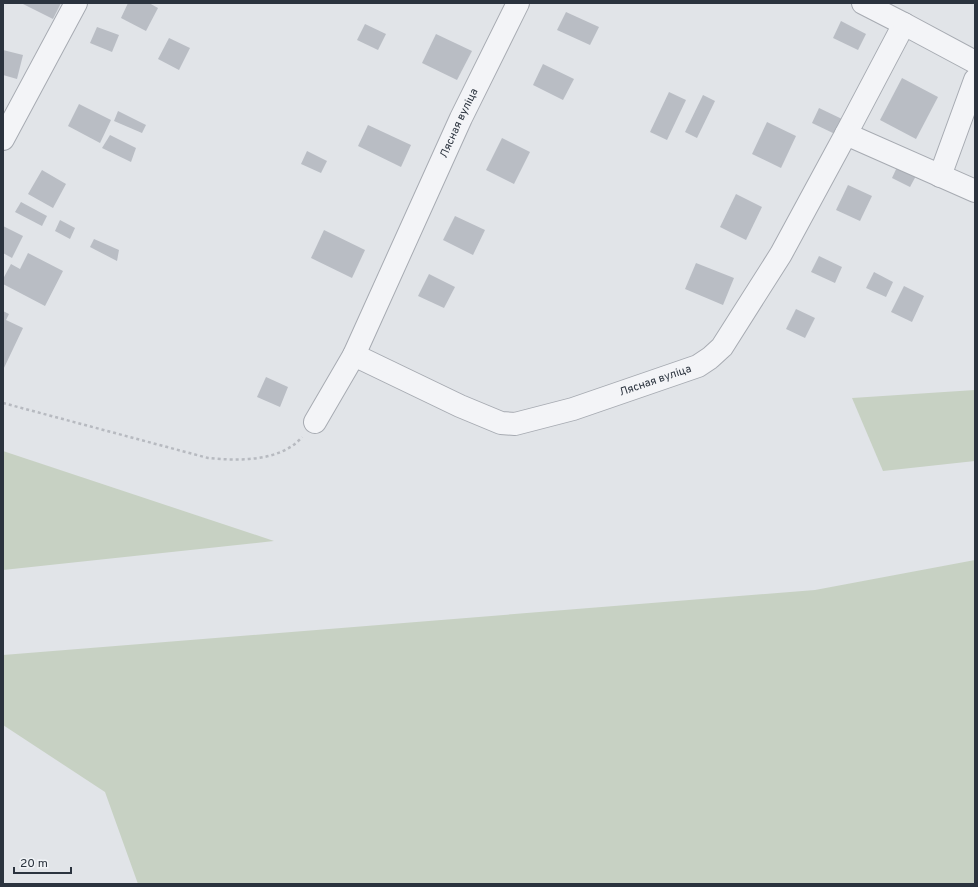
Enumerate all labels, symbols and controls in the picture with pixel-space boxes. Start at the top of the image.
street label: Лясная вуліца [437,86,482,160]
street label: Лясная вуліца [617,362,693,400]
scale bar [14,849,71,875]
text: 20 m [20,856,48,872]

